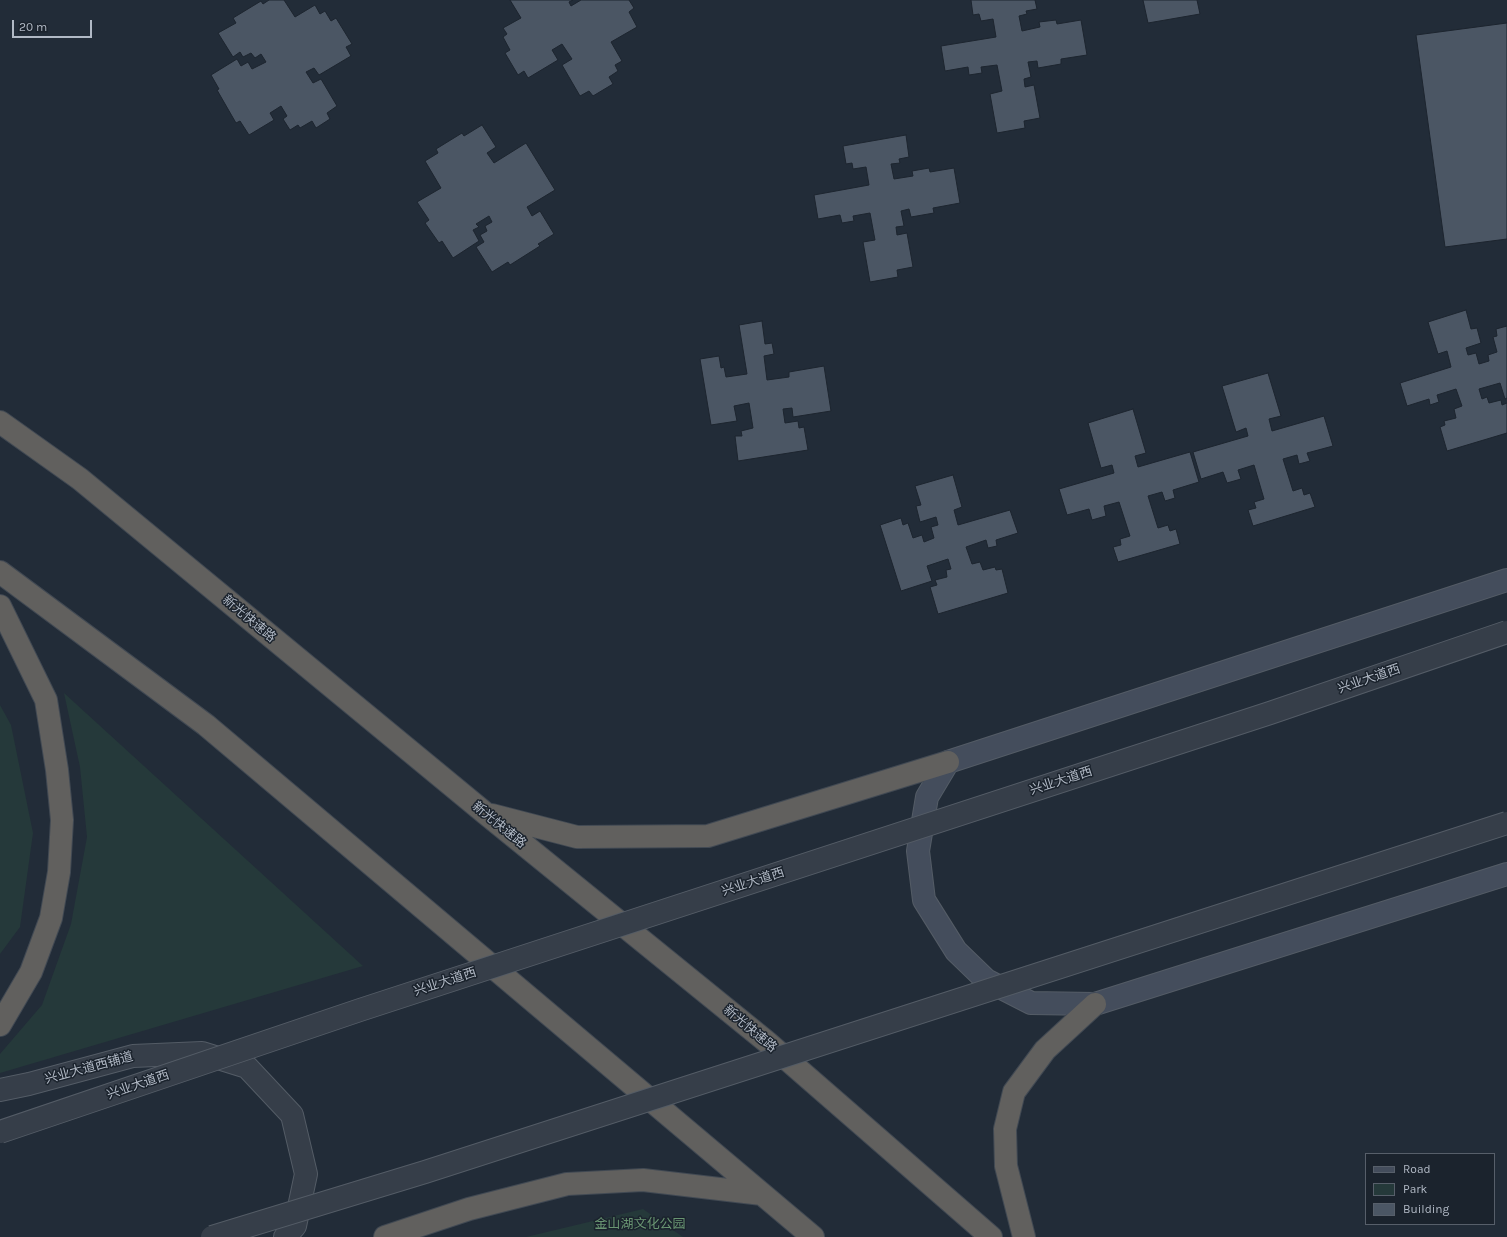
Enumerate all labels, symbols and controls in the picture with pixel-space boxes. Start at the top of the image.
scale bar [14,12,94,38]
text: 20 m [19,20,47,34]
street label: 新光快速路 [219,592,279,646]
street label: 兴业大道西 [1336,661,1402,697]
street label: 兴业大道西 [1028,764,1094,798]
street label: 新光快速路 [469,798,529,852]
street label: 兴业大道西 [720,865,786,899]
street label: 兴业大道西 [412,965,478,999]
street label: 新光快速路 [720,1002,780,1056]
street label: 兴业大道西铺道 [43,1049,135,1087]
street label: 兴业大道西 [105,1067,171,1103]
legend [1365,1153,1495,1225]
text: Road [1403,1162,1431,1176]
text: Park [1403,1182,1427,1196]
text: Building [1403,1202,1449,1216]
park label: 金山湖文化公园 [595,1216,685,1232]

